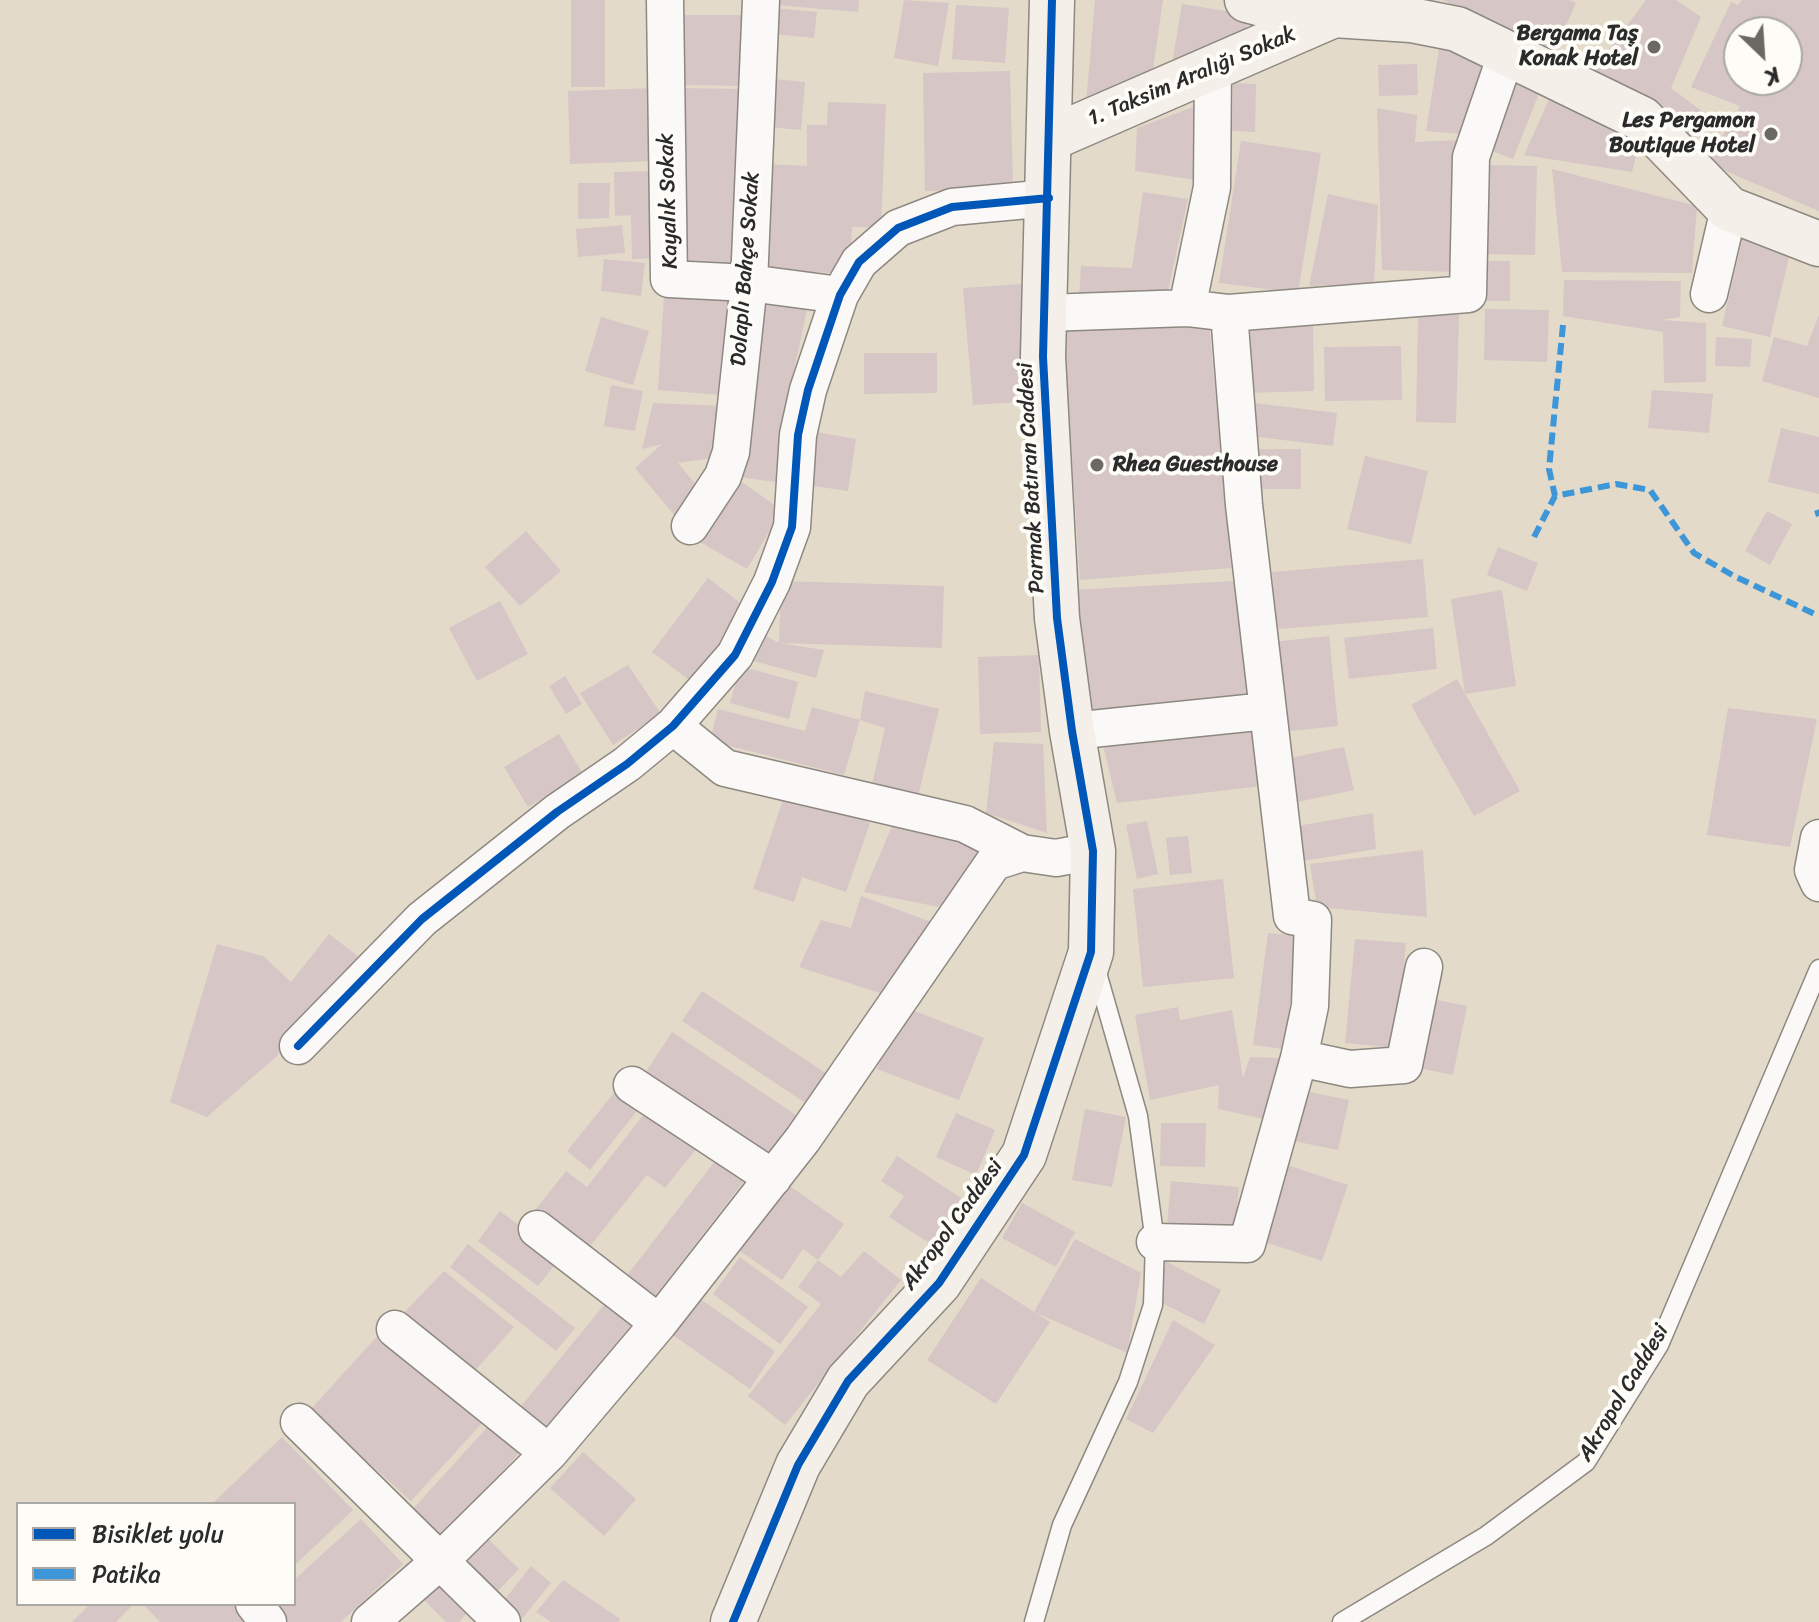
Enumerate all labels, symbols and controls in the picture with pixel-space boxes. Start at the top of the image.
north arrow [1723,16,1803,96]
street label: 1. Taksim Aralığı Sokak [1084,21,1300,133]
place label: Bergama Taş Konak Hotel [1517,21,1638,72]
marker: Bergama Taş Konak Hotel [1645,38,1663,56]
text: K [1758,56,1787,97]
place label: Les Pergamon Boutique Hotel [1609,108,1755,160]
marker: Les Pergamon Boutique Hotel [1762,125,1780,143]
street label: Kayalık Sokak [653,133,685,269]
street label: Dolaplı Bahçe Sokak [726,171,766,367]
street label: Parmak Batıran Caddesi [1013,362,1051,594]
place label: Rhea Guesthouse [1113,452,1278,478]
marker: Rhea Guesthouse [1088,456,1106,474]
street label: Akropol Caddesi [897,1154,1009,1296]
street label: Akropol Caddesi [1573,1320,1675,1466]
legend [16,1502,296,1606]
text: Bisiklet yolu [92,1513,224,1555]
text: Patika [92,1553,161,1595]

